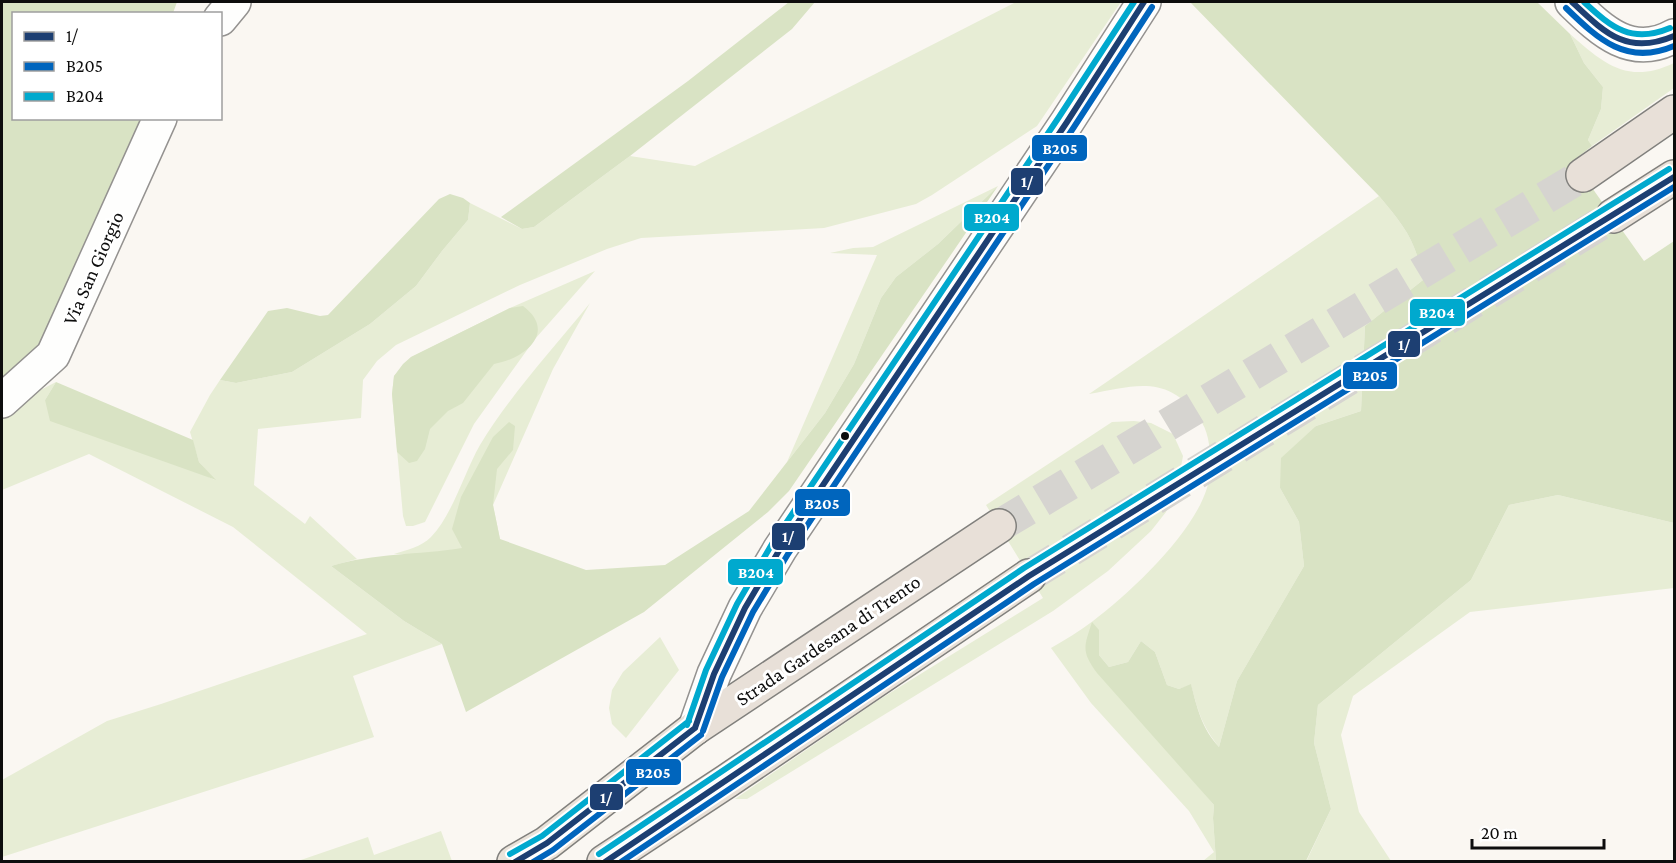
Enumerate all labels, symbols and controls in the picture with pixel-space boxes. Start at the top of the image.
legend [12,12,222,120]
text: 1/ [66,26,78,46]
text: B205 [66,56,103,76]
text: B204 [66,86,104,106]
line badge: B205 [1031,134,1088,162]
text: B205 [1042,140,1078,157]
line badge: 1/ [1010,167,1044,196]
text: 1/ [1021,173,1033,190]
line badge: B204 [963,203,1020,232]
street label: Via San Giorgio [58,208,129,329]
text: B204 [974,209,1010,226]
line badge: B204 [1409,298,1466,327]
text: B204 [1419,304,1455,321]
line badge: 1/ [1387,330,1421,358]
text: 1/ [1398,336,1410,353]
line badge: B205 [1342,361,1398,390]
text: B205 [1352,367,1388,384]
unlabelled marker [839,430,851,442]
line badge: B205 [794,488,851,517]
text: B205 [804,495,840,512]
line badge: 1/ [771,522,806,551]
text: 1/ [782,528,794,545]
line badge: B204 [727,558,784,586]
text: B204 [738,564,774,581]
street label: Strada Gardesana di Trento [732,570,924,710]
line badge: B205 [625,758,682,786]
text: B205 [635,764,671,781]
line badge: 1/ [589,783,624,811]
text: 1/ [600,789,612,806]
scale bar [1472,812,1604,850]
text: 20 m [1481,823,1518,843]

